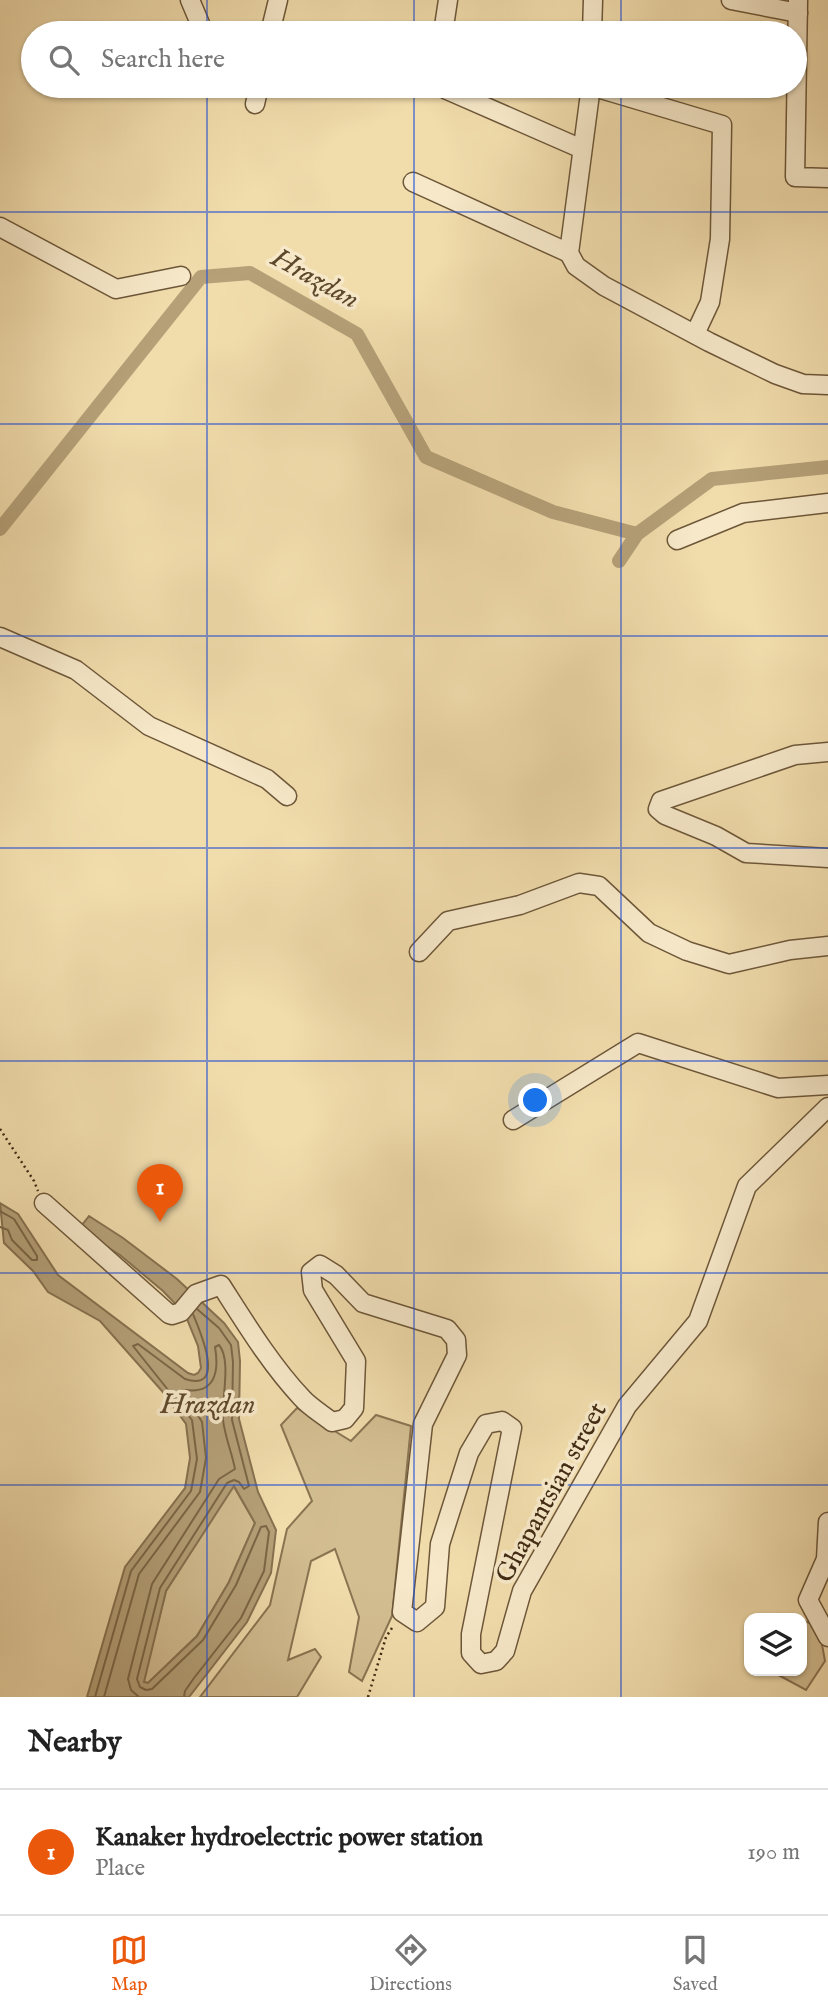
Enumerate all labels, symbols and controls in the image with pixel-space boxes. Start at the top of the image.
search box [21,21,807,98]
icon: search [45,41,83,79]
text: Search here [101,43,225,76]
water label: Hrazdan [264,240,365,317]
your location [518,1083,552,1117]
pin: 1 [137,1164,183,1222]
water label: Hrazdan [160,1388,255,1423]
street label: Ghapantsian street [488,1397,615,1589]
map controls [744,1613,807,1676]
button: layers [744,1613,807,1676]
text: Nearby [28,1724,121,1762]
text: Kanaker hydroelectric power station [95,1821,483,1854]
text: 1 [47,1838,55,1867]
text: 190 m [747,1838,800,1867]
text: Place [95,1854,145,1883]
tab: Map [110,1931,148,1997]
tab: Directions [369,1931,452,1997]
tab: Saved [673,1931,718,1997]

